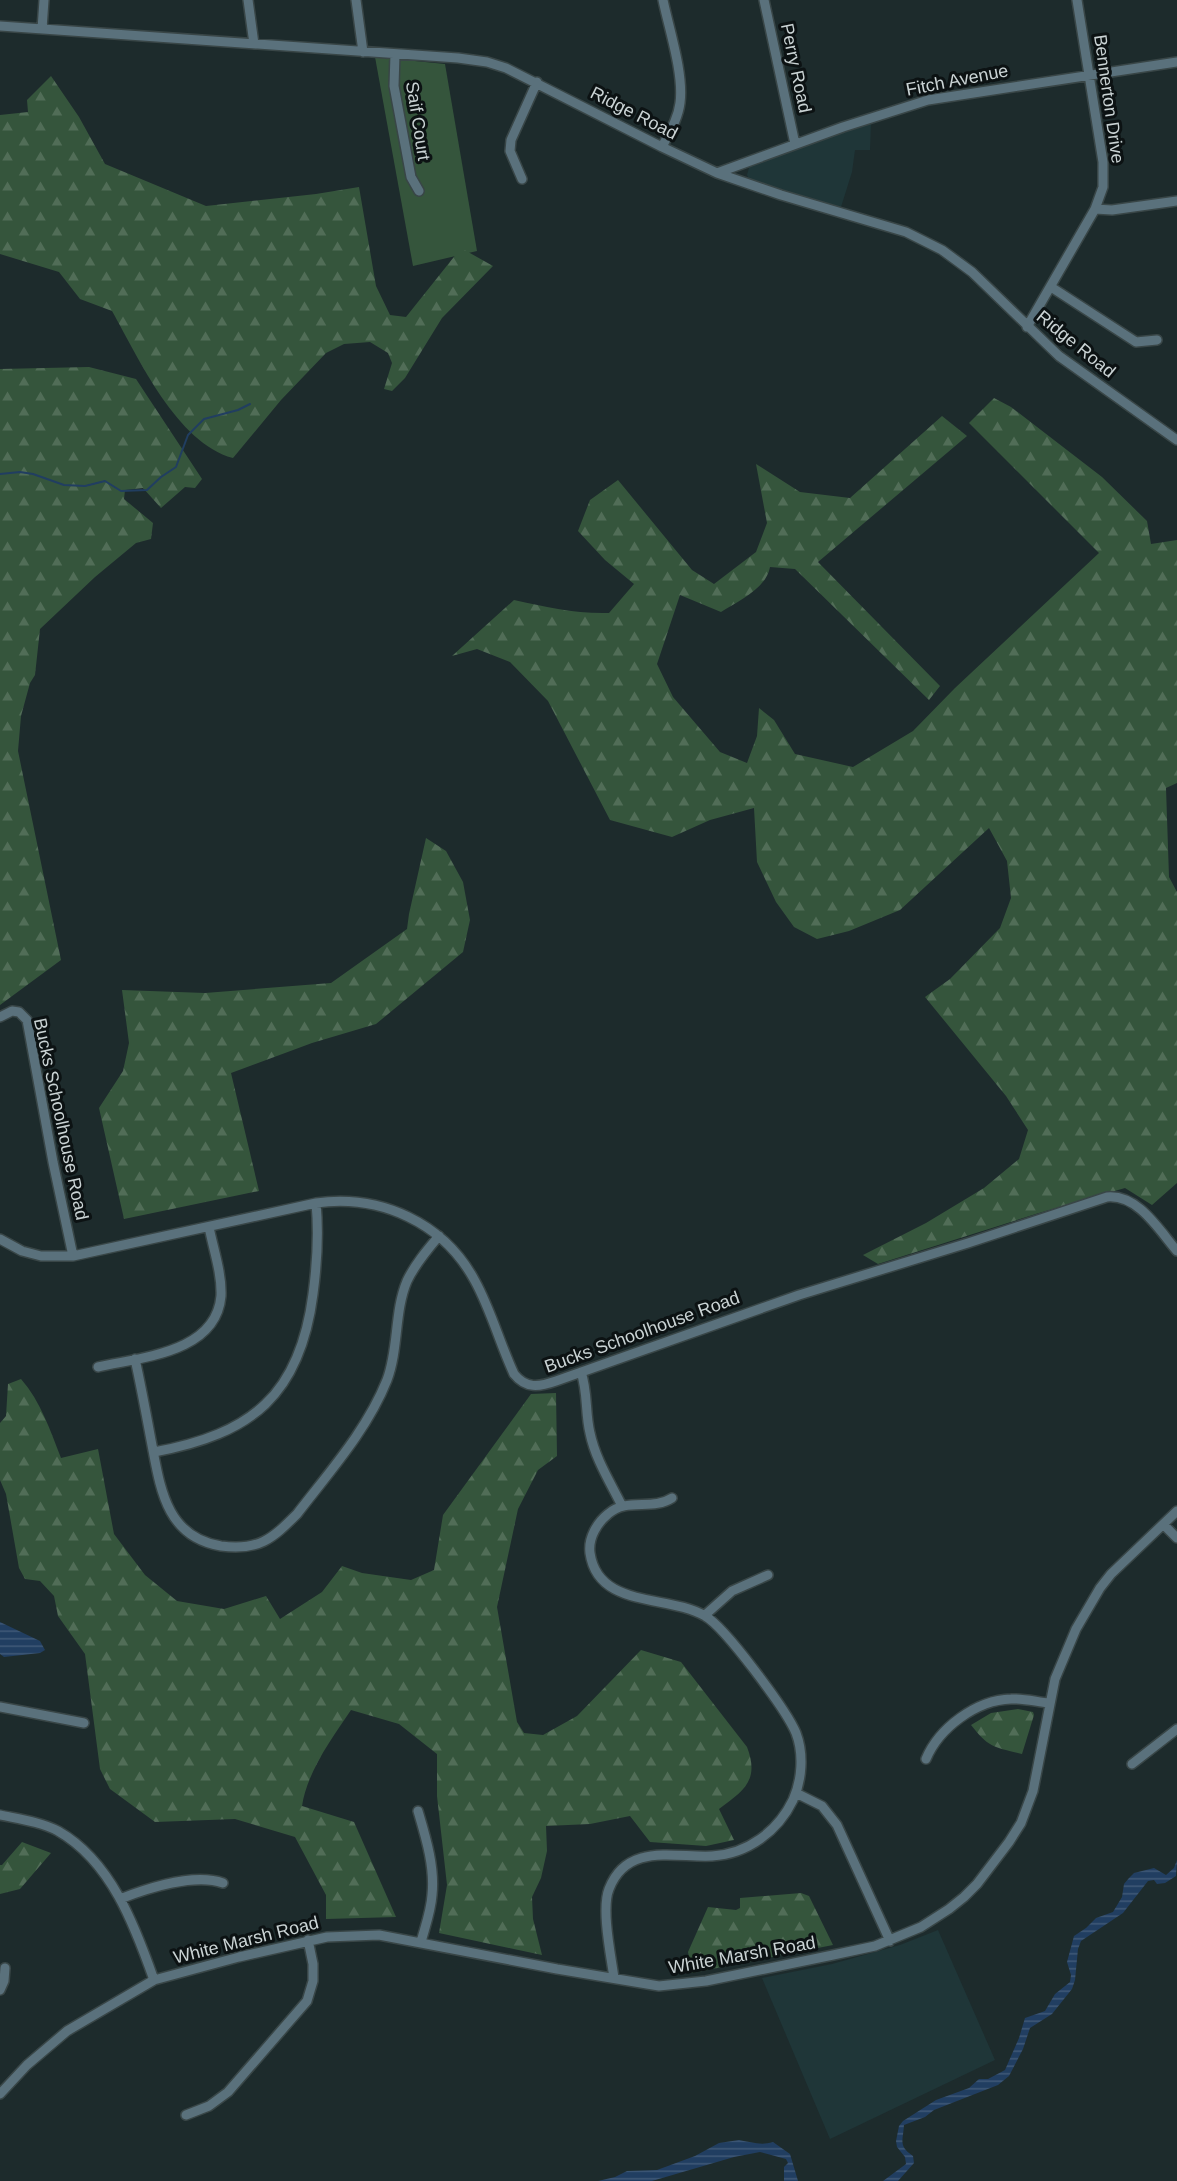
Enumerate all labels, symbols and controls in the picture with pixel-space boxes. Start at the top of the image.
street label: Perry Road [777,21,815,115]
street label: Bennerton Drive [1090,33,1128,165]
street label: Fitch Avenue [904,60,1010,100]
street label: Saif Court [402,80,434,162]
street label: Ridge Road [587,83,681,143]
street label: Ridge Road [1033,306,1119,382]
street label: Bucks Schoolhouse Road [30,1016,92,1222]
street label: Bucks Schoolhouse Road [542,1287,742,1377]
street label: White Marsh Road [171,1912,321,1968]
street label: White Marsh Road [667,1932,817,1978]

